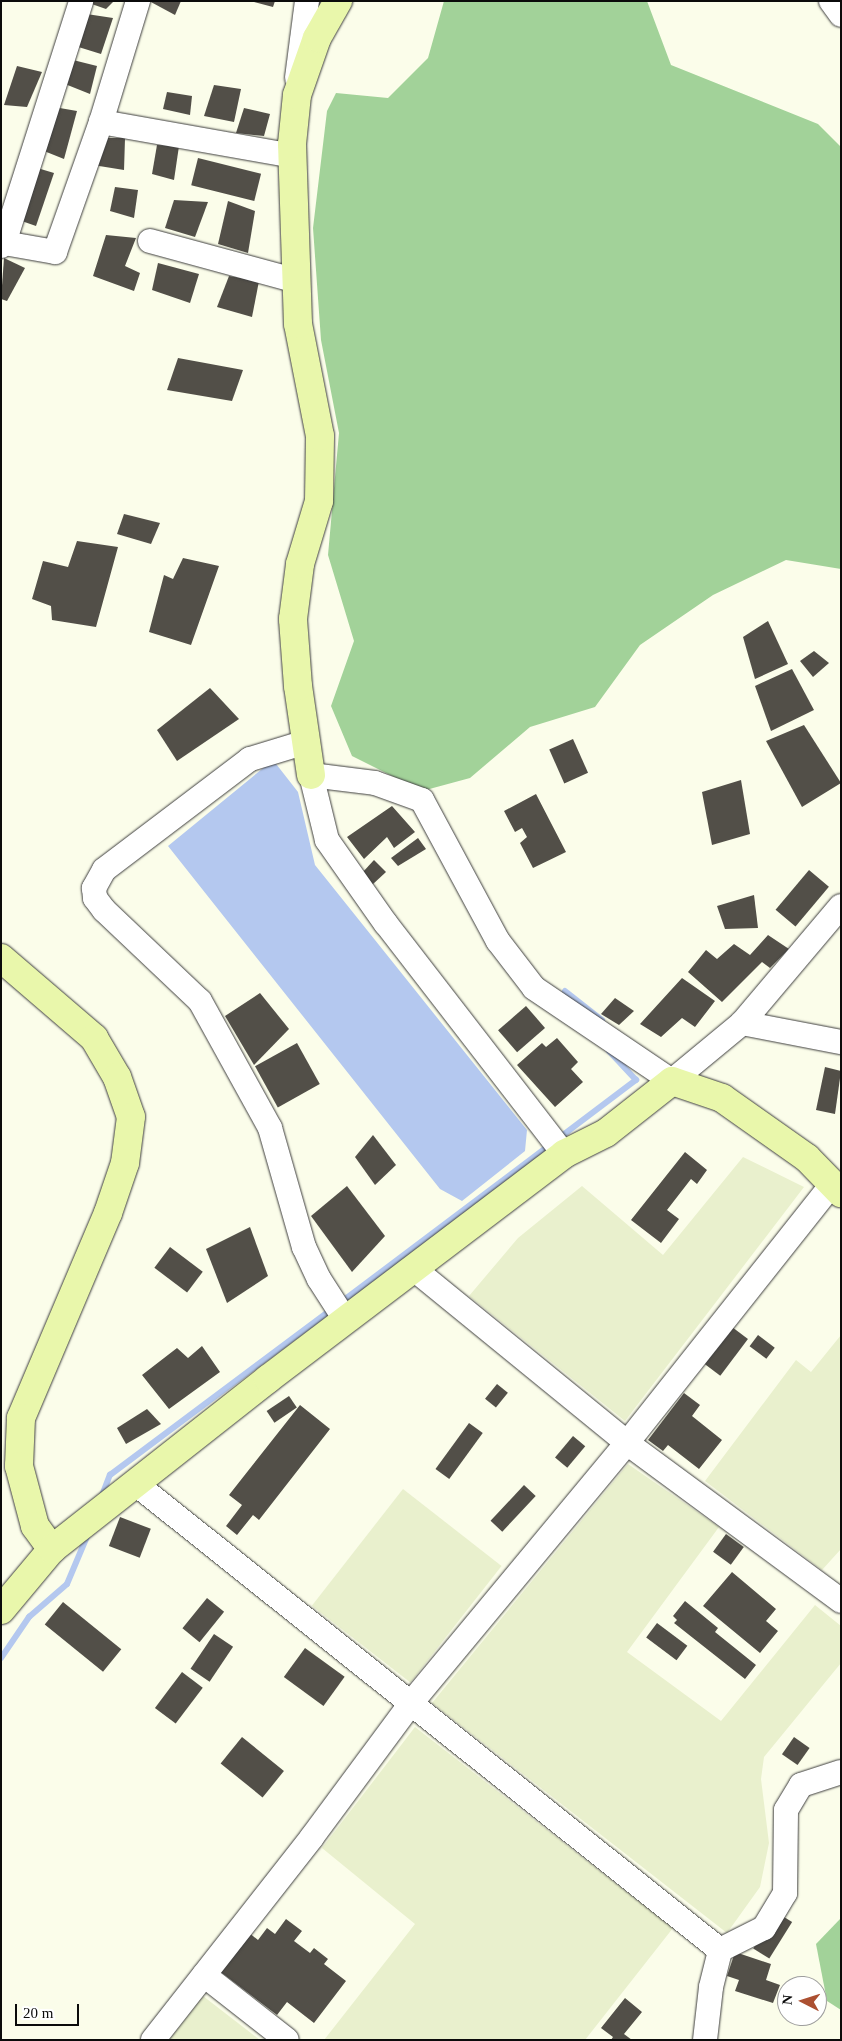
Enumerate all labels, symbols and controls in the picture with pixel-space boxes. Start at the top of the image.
north arrow [777,1976,827,2026]
scale bar [18,1994,81,2026]
text: N [780,1994,795,2005]
text: 20 m [23,2005,53,2021]

